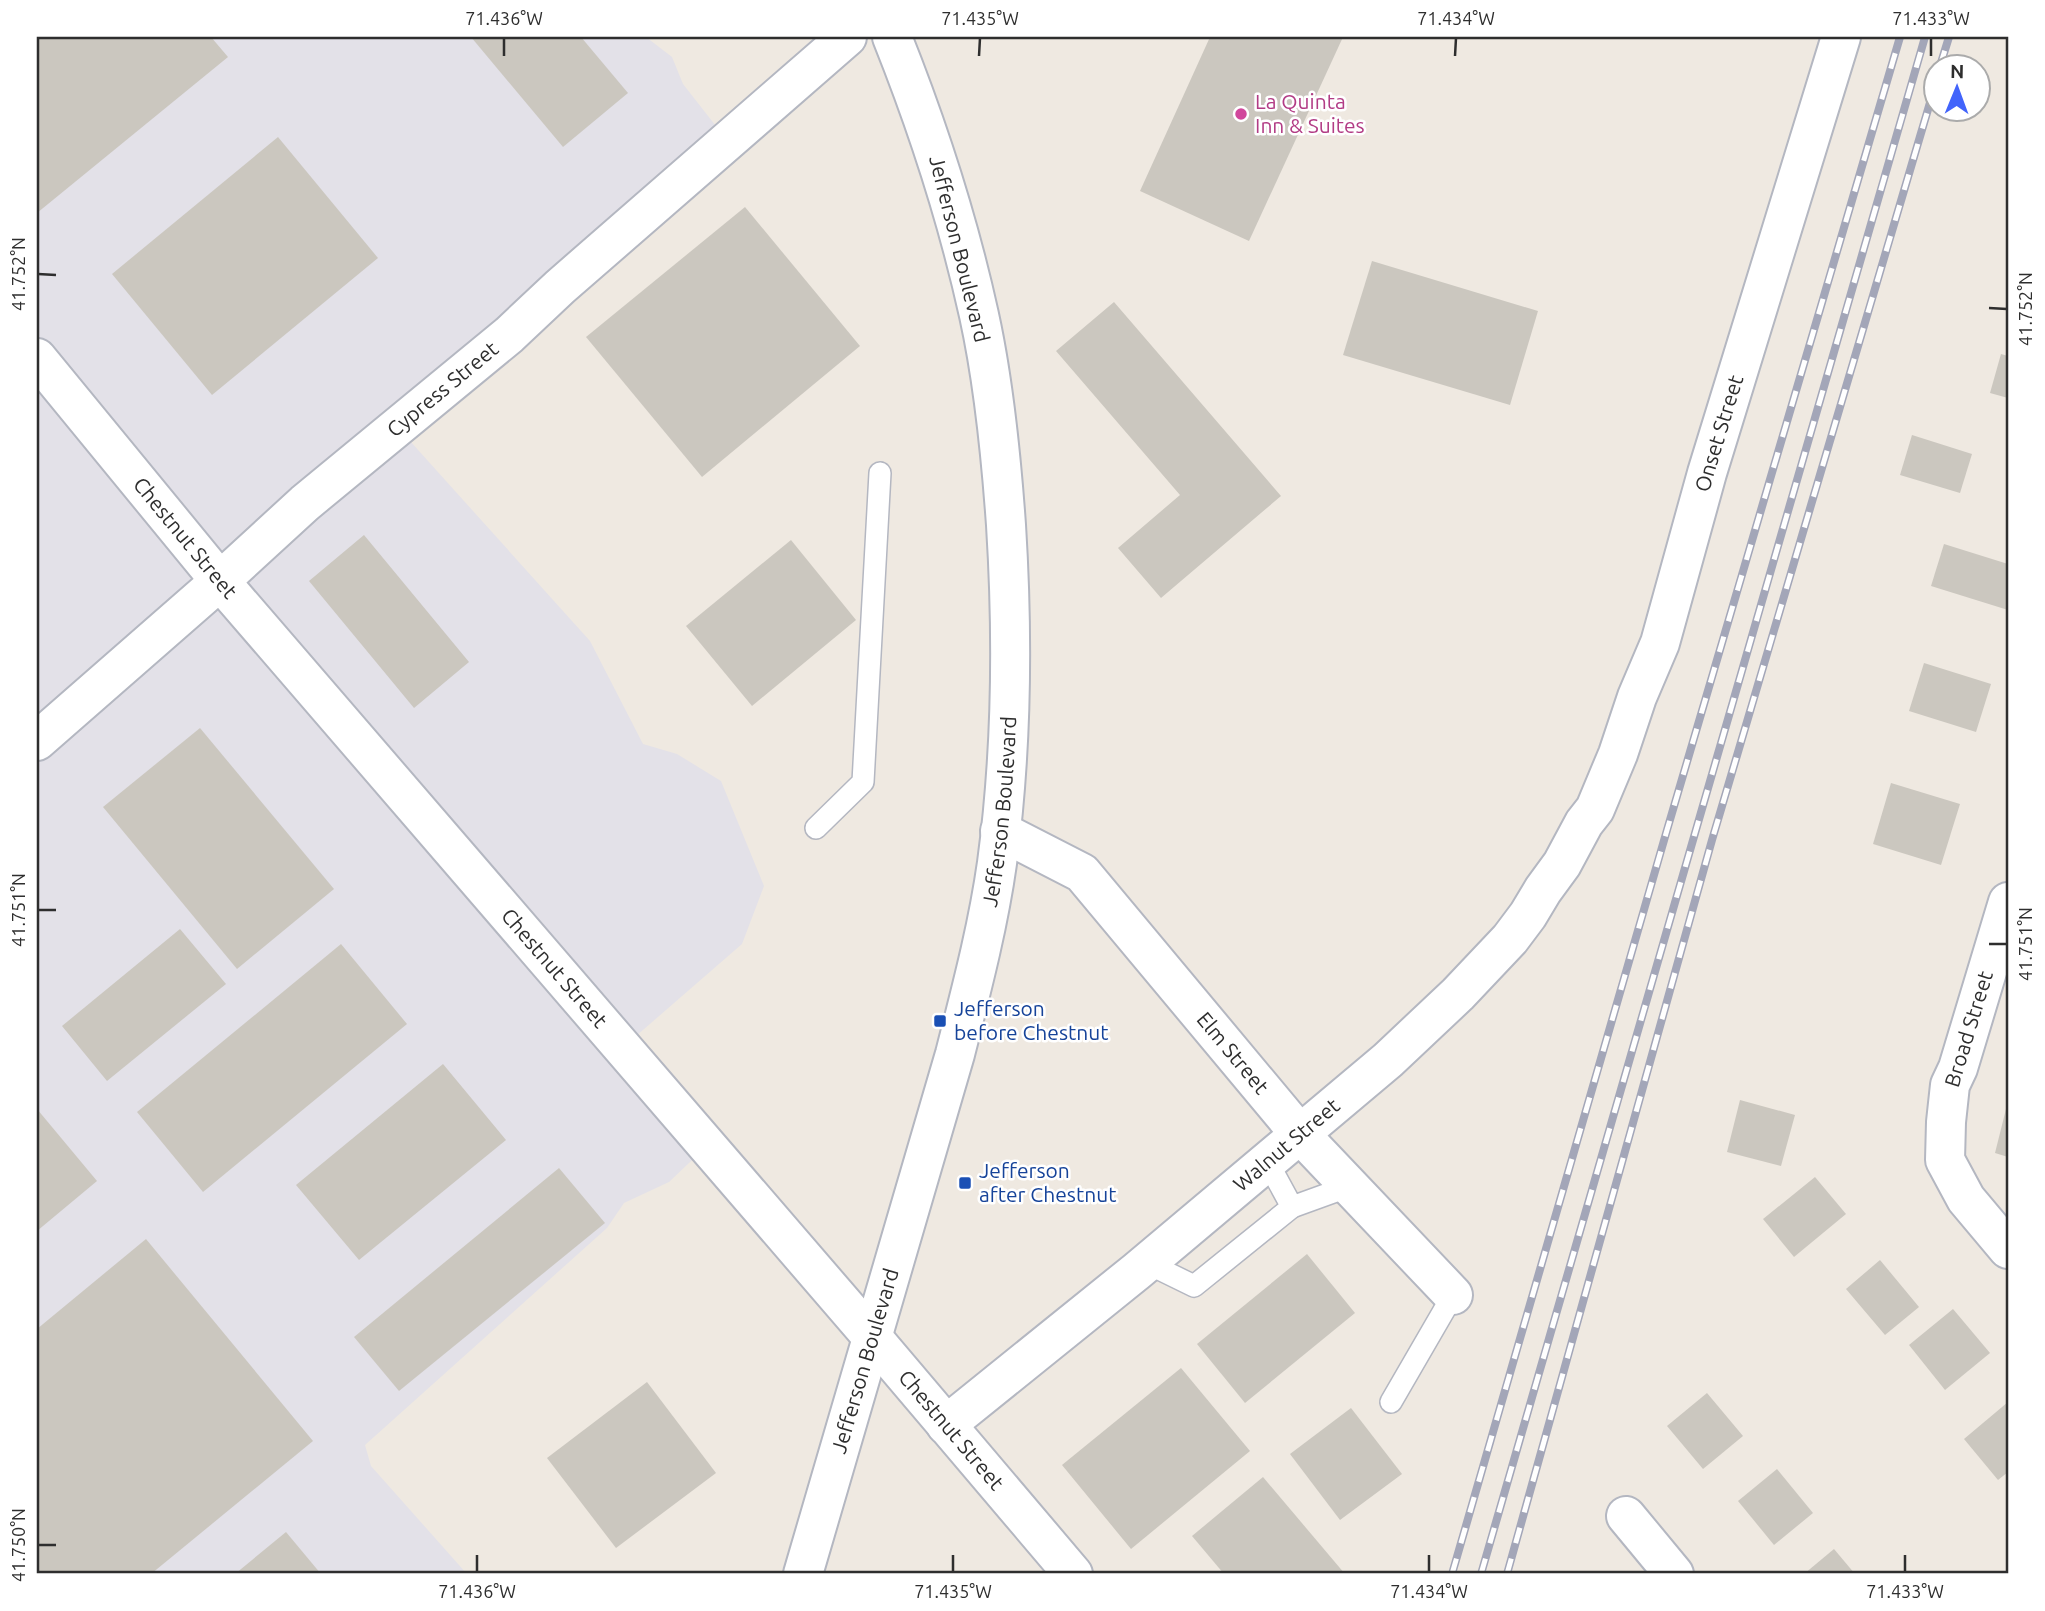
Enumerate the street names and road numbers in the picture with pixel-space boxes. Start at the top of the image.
street label: Jefferson Boulevard [925,153,995,345]
street label: Cypress Street [382,336,503,441]
street label: Onset Street [1689,372,1747,494]
street label: Chestnut Street [129,472,242,603]
street label: Jefferson Boulevard [977,716,1020,909]
street label: Chestnut Street [497,903,613,1032]
street label: Broad Street [1939,968,1997,1090]
street label: Elm Street [1192,1007,1274,1098]
street label: Walnut Street [1228,1093,1344,1196]
street label: Jefferson Boulevard [826,1265,903,1456]
street label: Chestnut Street [894,1365,1009,1494]

